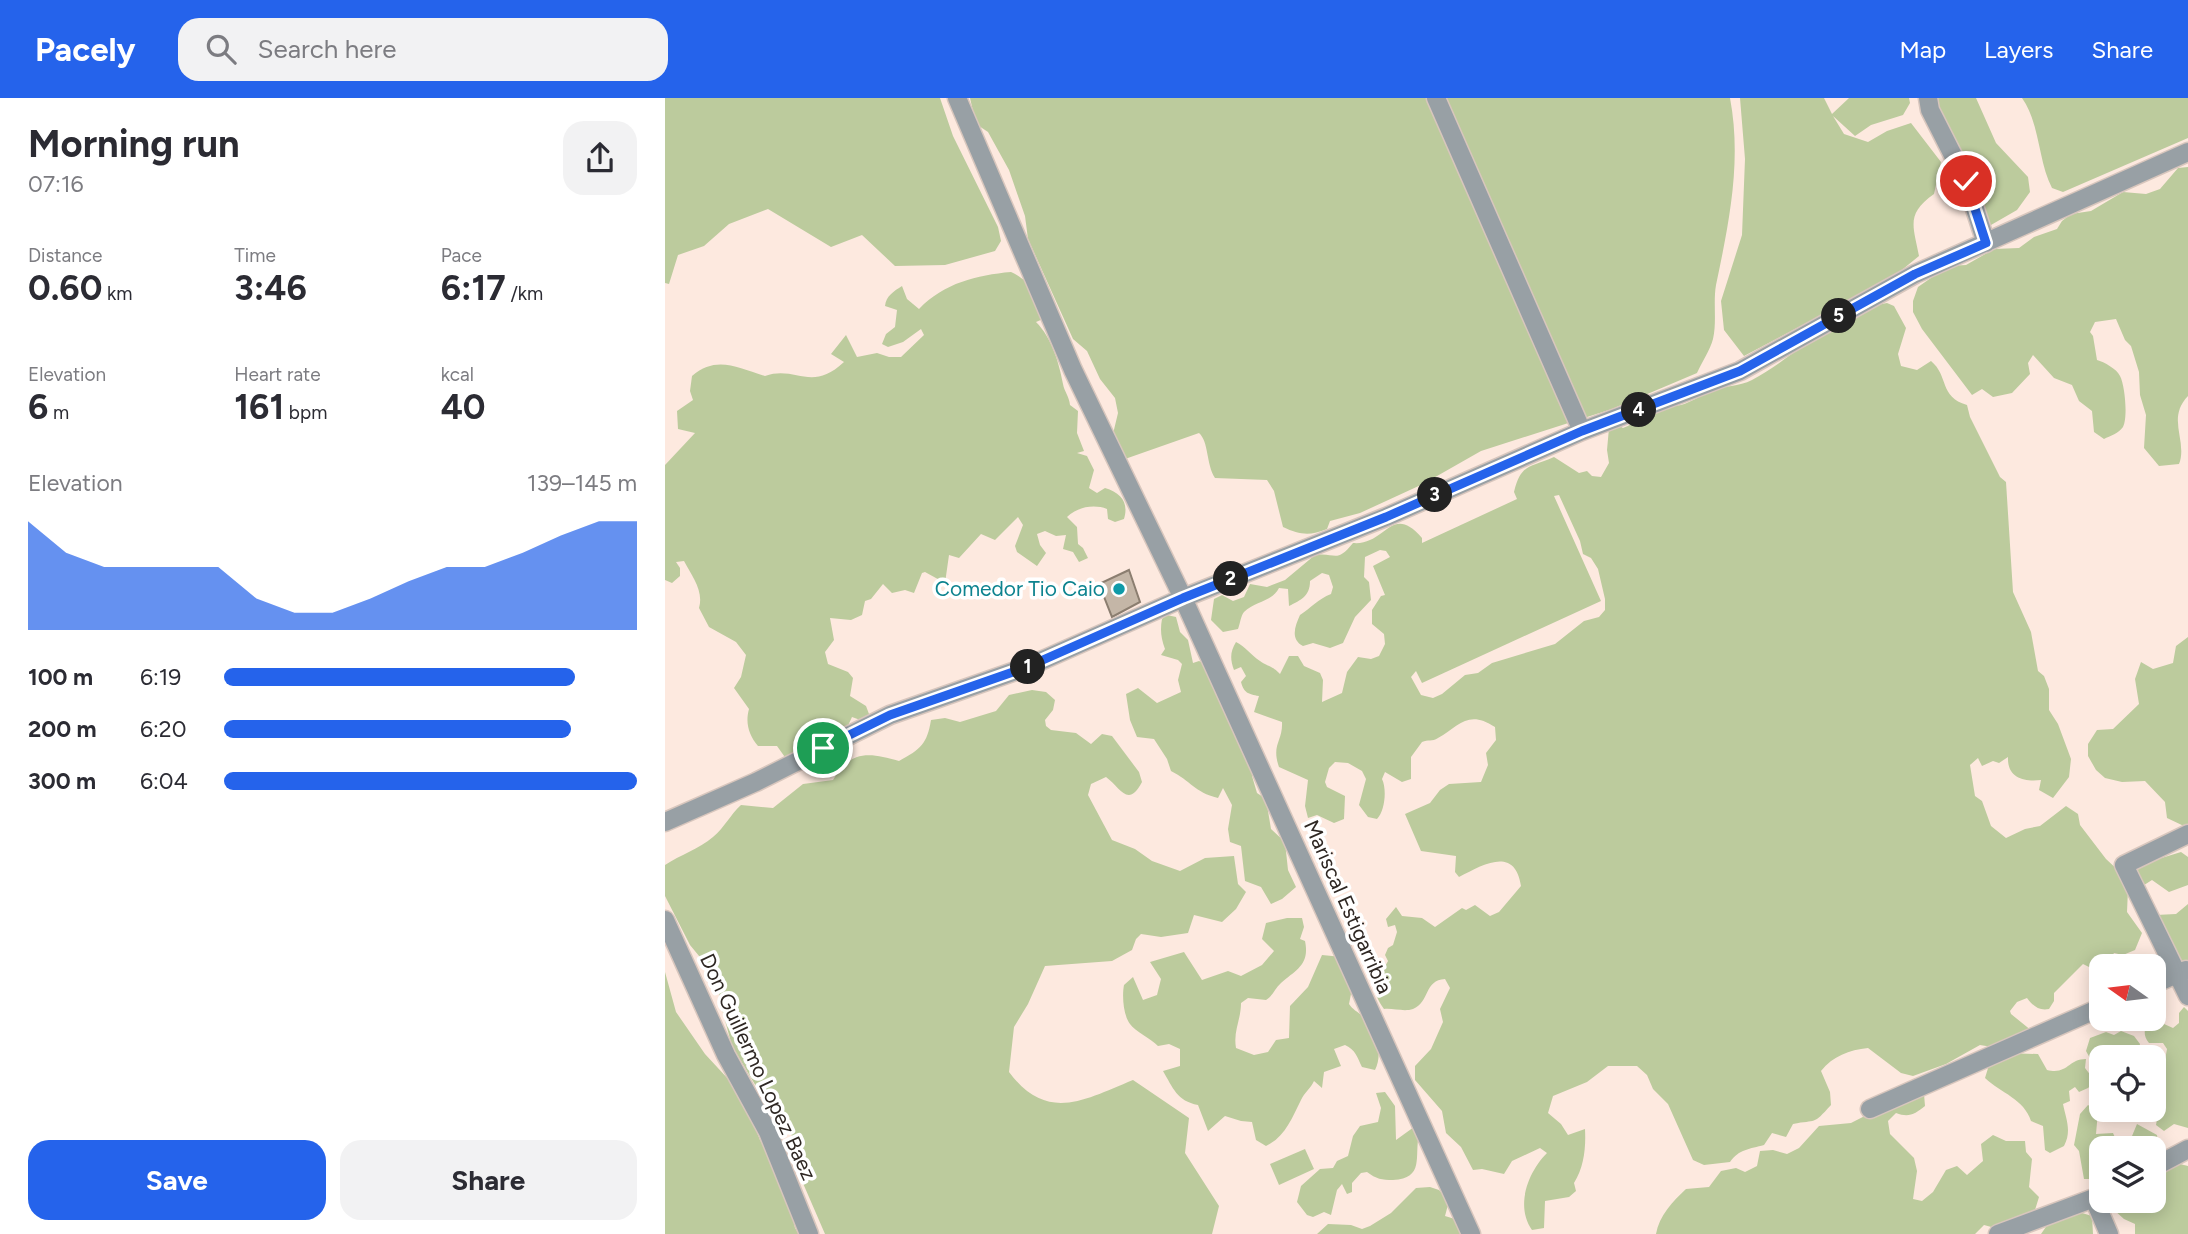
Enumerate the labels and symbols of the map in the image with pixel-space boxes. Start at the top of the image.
pin [1936,151,1996,211]
pin: 5 [1821,298,1857,333]
pin: 4 [1621,392,1657,428]
pin: 3 [1417,478,1453,512]
pin: 2 [1213,561,1249,596]
place label: Comedor Tio Caio [935,576,1105,601]
marker: Comedor Tio Caio [1111,581,1127,597]
pin: 1 [1011,650,1045,684]
pin [793,718,853,778]
street label: Mariscal Estigarribia [1299,816,1398,997]
street label: Don Guillermo Lopez Baez [695,950,822,1184]
north arrow [2089,954,2167,1031]

